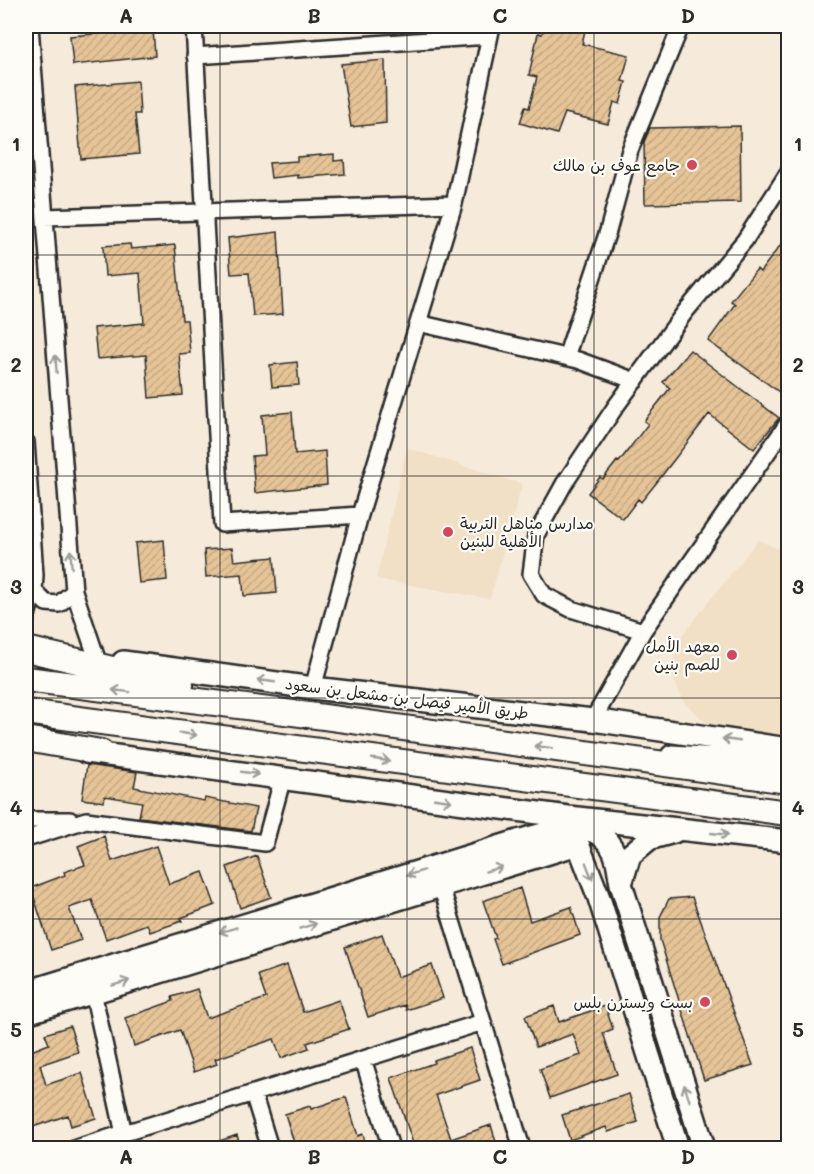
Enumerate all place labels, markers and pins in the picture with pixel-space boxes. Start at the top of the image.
place label: جامع عوف بن مالك [553,154,680,177]
marker: جامع عوف بن مالك [685,158,699,172]
place label: مدارس مناهل التربية الأهلية للبنين [460,512,594,551]
marker: مدارس مناهل التربية الأهلية للبنين [441,525,455,539]
place label: معهد الأمل للصم بنين [645,635,720,677]
marker: معهد الأمل للصم بنين [725,648,739,662]
place label: بست ويسترن بلس [574,991,693,1012]
marker: بست ويسترن بلس [698,995,712,1009]

